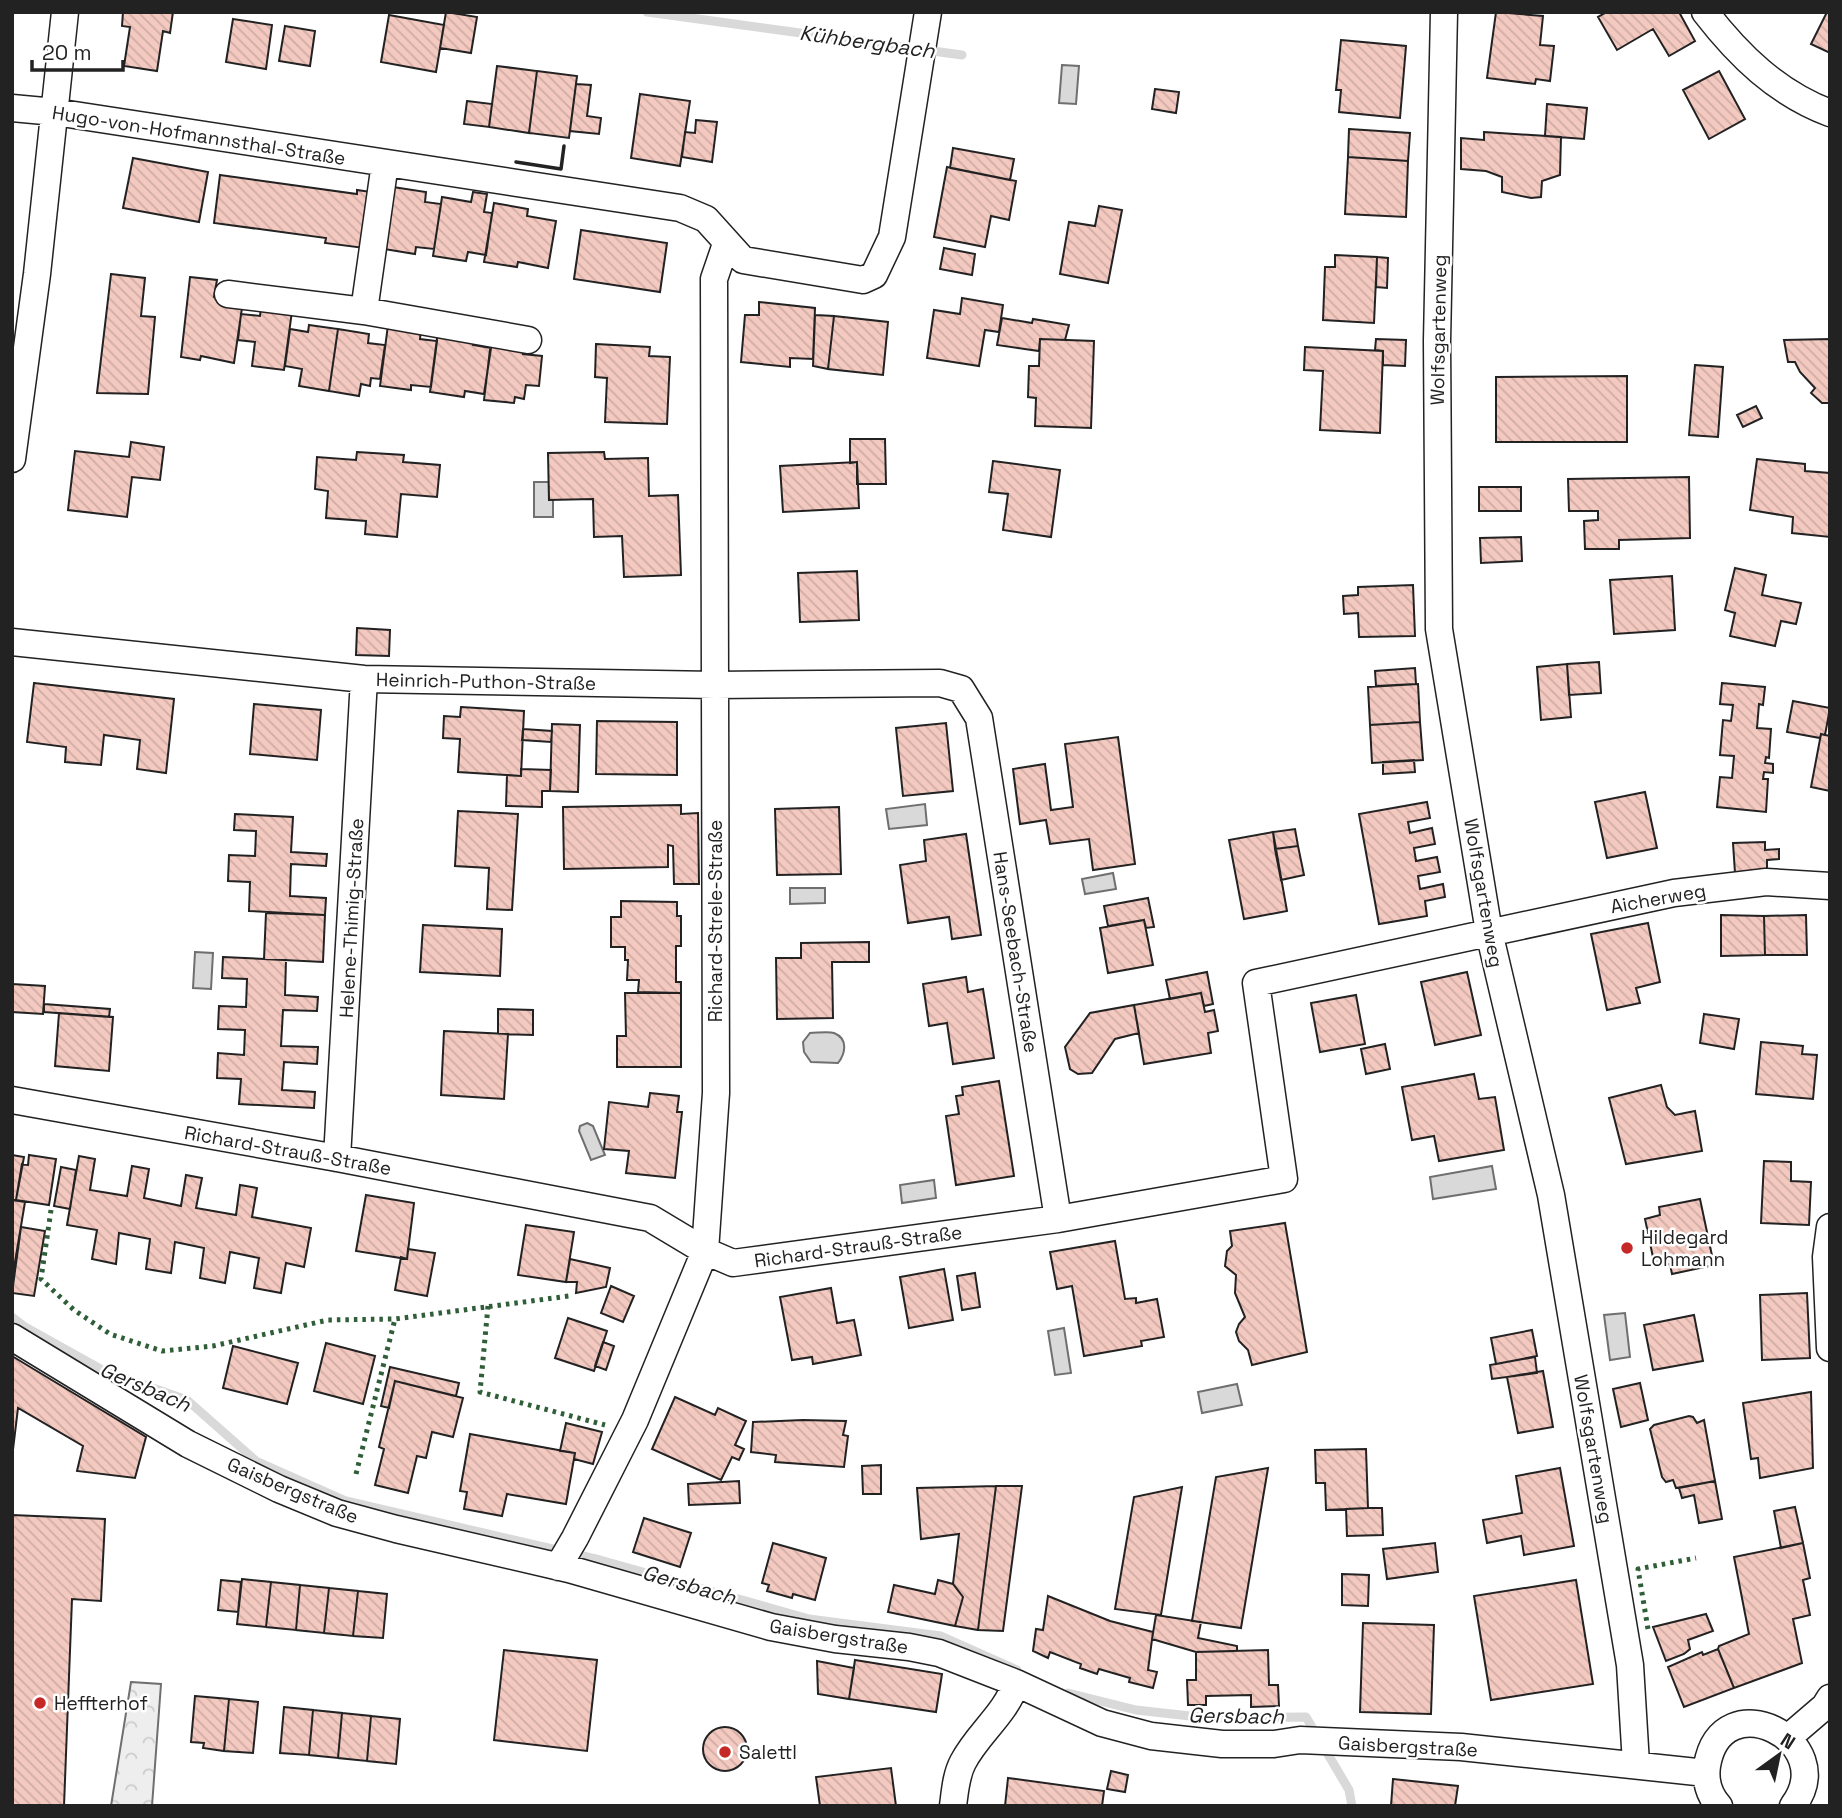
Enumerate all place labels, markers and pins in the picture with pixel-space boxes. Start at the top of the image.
place label: Hildegard Lohmann [1641,1225,1728,1272]
marker: Hildegard Lohmann [1619,1240,1635,1256]
place label: Heffterhof [54,1691,148,1716]
marker: Heffterhof [32,1695,48,1711]
place label: Salettl [739,1740,797,1765]
marker: Salettl [717,1744,733,1760]

